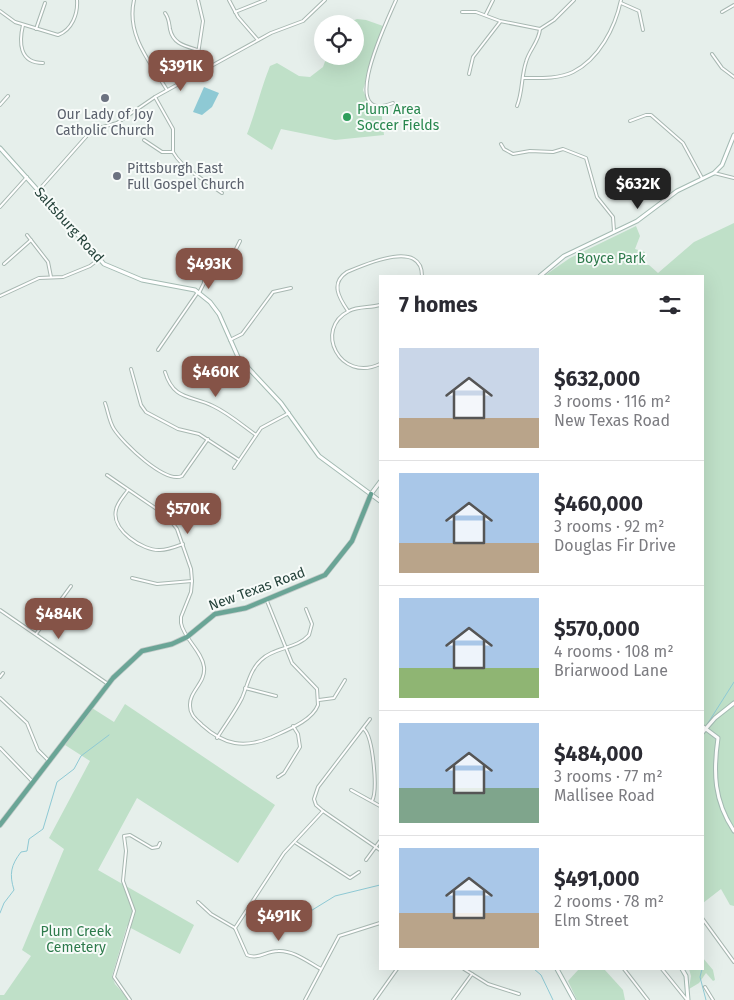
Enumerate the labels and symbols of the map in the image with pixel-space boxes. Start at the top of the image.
pin: $391K [146,49,216,92]
marker: Our Lady of Joy Catholic Church [99,92,111,104]
place label: Plum Area Soccer Fields [357,101,440,134]
place label: Our Lady of Joy Catholic Church [55,106,155,139]
marker: Plum Area Soccer Fields [341,111,353,123]
place label: Pittsburgh East Full Gospel Church [127,160,245,193]
pin: $632K [603,168,673,210]
marker: Pittsburgh East Full Gospel Church [111,170,123,182]
street label: Saltsburg Road [31,184,107,266]
pin: $493K [174,248,244,290]
park label: Boyce Park [577,250,646,267]
pin: $460K [181,356,251,398]
pin: $570K [153,492,223,535]
street label: New Texas Road [206,564,308,614]
pin: $484K [24,598,94,640]
pin: $491K [244,900,314,942]
park label: Plum Creek Cemetery [41,923,112,956]

